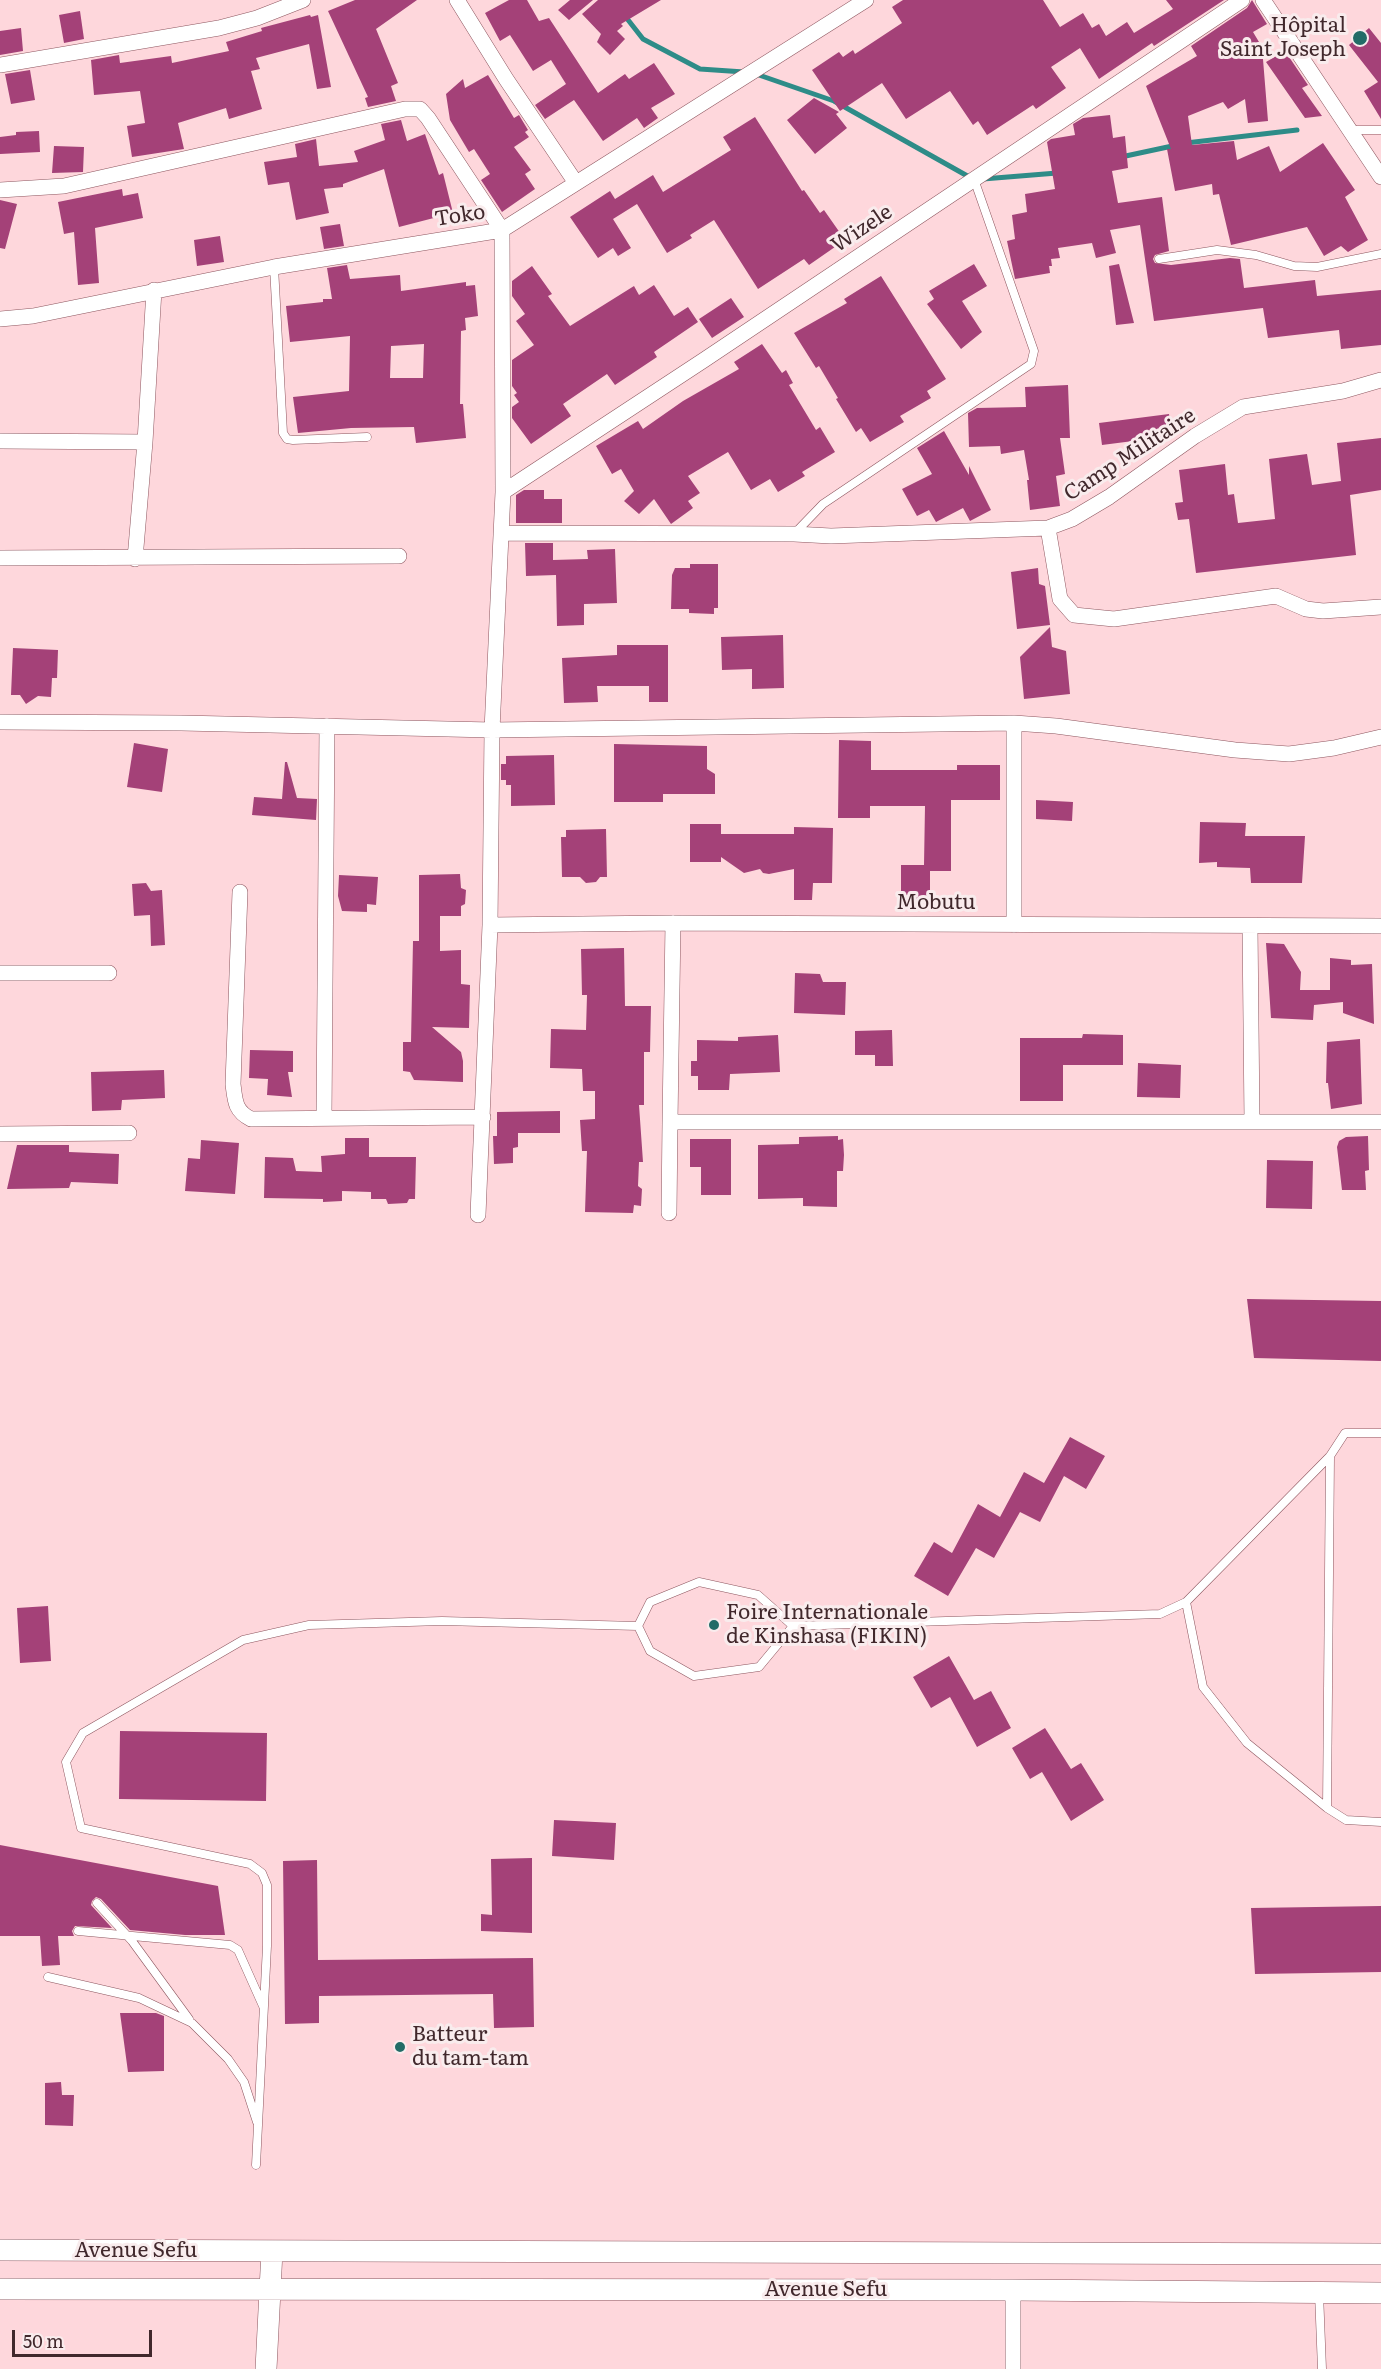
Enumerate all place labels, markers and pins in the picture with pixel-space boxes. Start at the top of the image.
place label: Hôpital Saint Joseph [1220,13,1346,63]
marker: Hôpital Saint Joseph [1351,29,1369,47]
place label: Foire Internationale de Kinshasa (FIKIN) [726,1600,928,1650]
marker: Foire Internationale de Kinshasa (FIKIN) [707,1618,721,1632]
place label: Batteur du tam-tam [412,2022,529,2072]
marker: Batteur du tam-tam [393,2040,407,2054]

